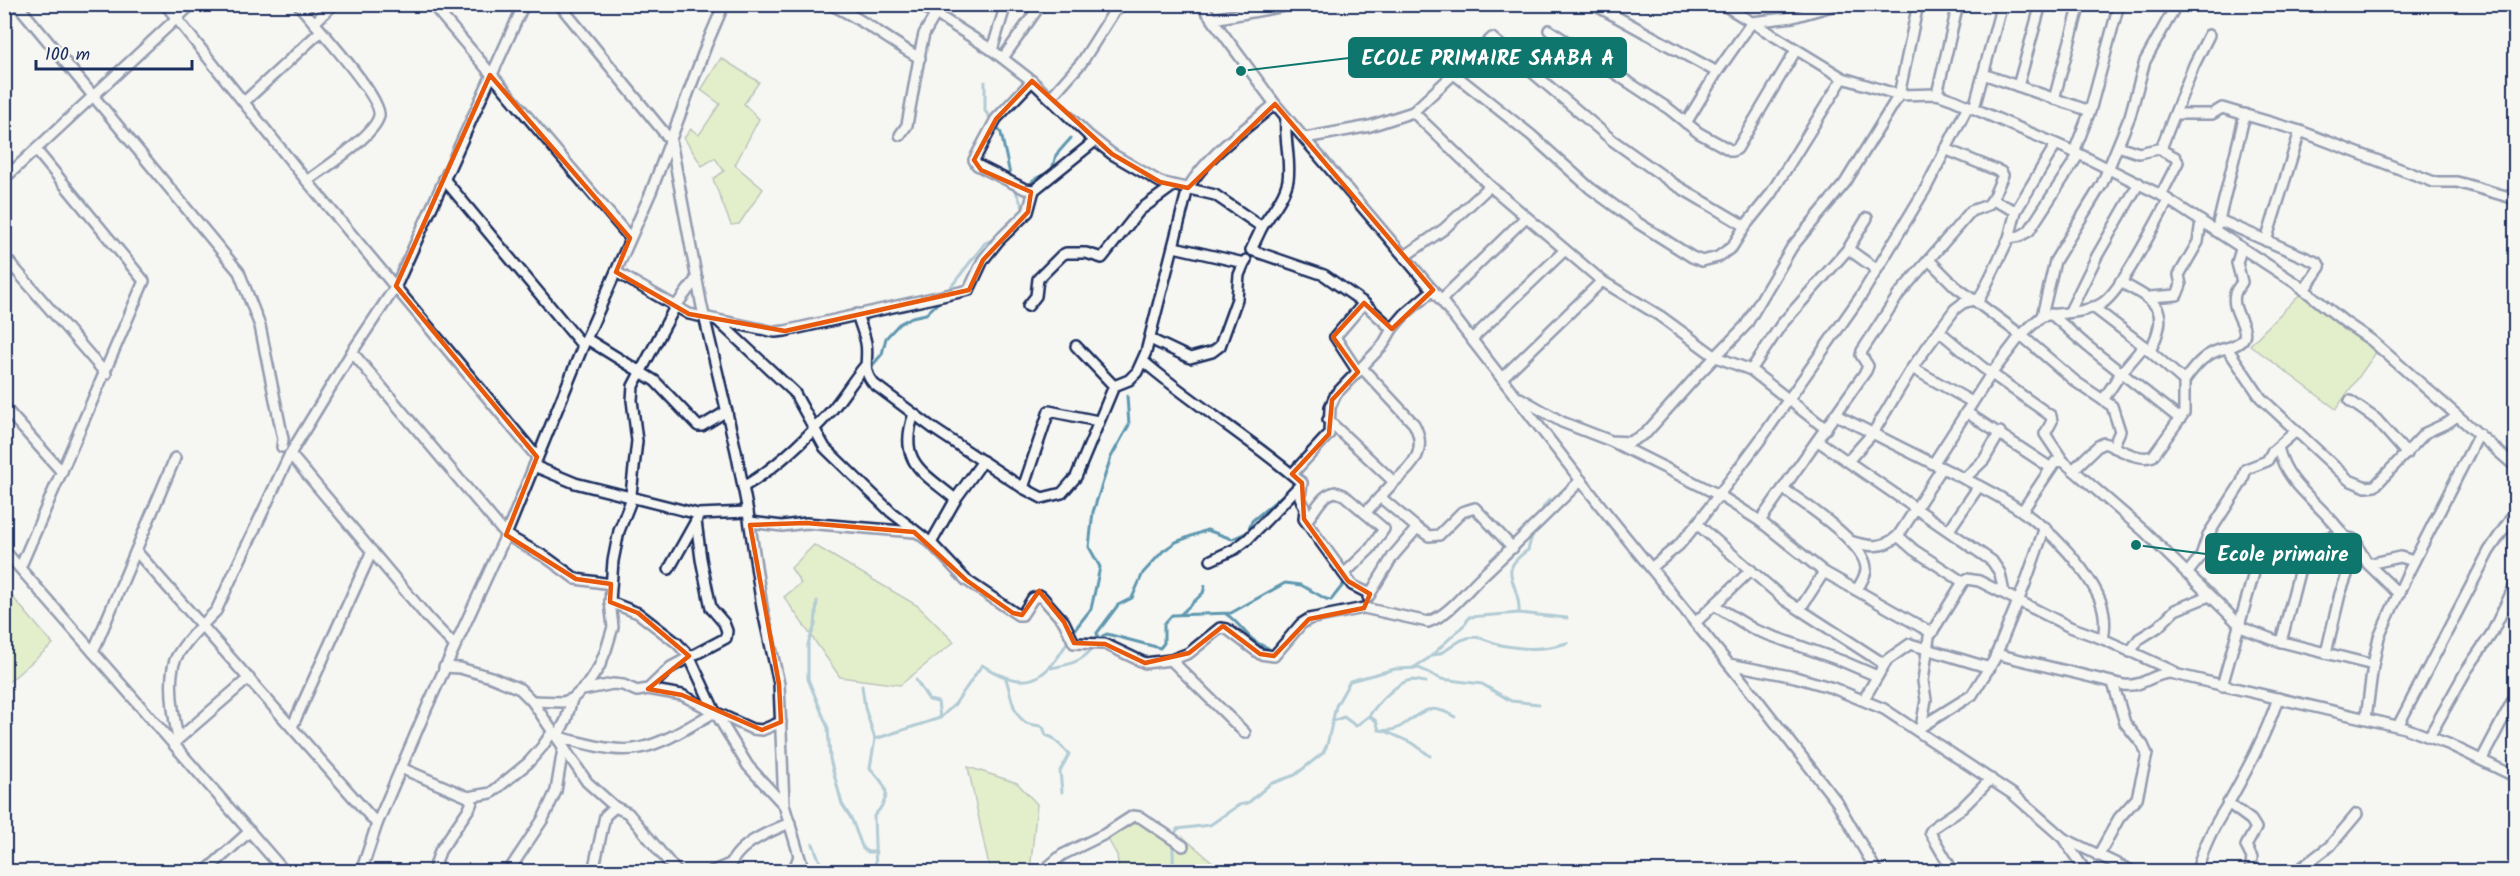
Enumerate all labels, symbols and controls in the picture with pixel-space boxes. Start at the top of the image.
scale bar [36,33,192,71]
callout: ECOLE PRIMAIRE SAABA A [1349,38,1626,77]
text: 100 m [45,41,90,70]
text: ECOLE PRIMAIRE SAABA A [1362,43,1614,76]
callout: Ecole primaire [2206,534,2361,573]
text: Ecole primaire [2218,539,2348,572]

